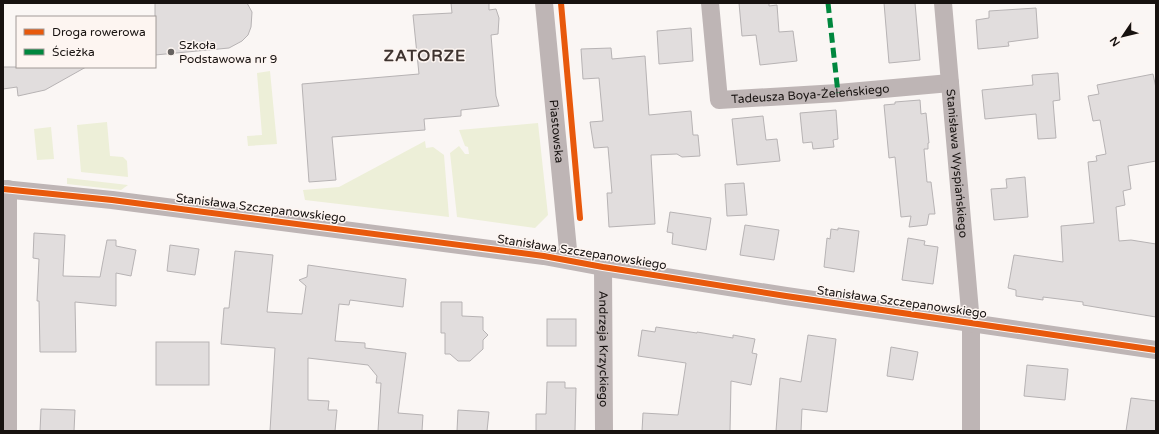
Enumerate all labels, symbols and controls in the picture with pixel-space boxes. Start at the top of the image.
legend [16,16,156,68]
north arrow [1103,16,1143,56]
text: Droga rowerowa [52,25,146,39]
text: N [1107,34,1123,49]
place label: Szkoła Podstawowa nr 9 [179,38,277,66]
text: Ścieżka [52,45,95,59]
district label: ZATORZE [384,46,466,66]
marker: Szkoła Podstawowa nr 9 [166,47,176,57]
street label: Tadeusza Boya-Żeleńskiego [731,81,890,106]
street label: Stanisława Wyspiańskiego [944,88,971,238]
street label: Piastowska [546,99,567,164]
street label: Stanisława Szczepanowskiego [175,191,347,225]
street label: Stanisława Szczepanowskiego [496,232,668,272]
street label: Stanisława Szczepanowskiego [816,283,988,321]
street label: Andrzeja Krzyckiego [596,291,611,407]

